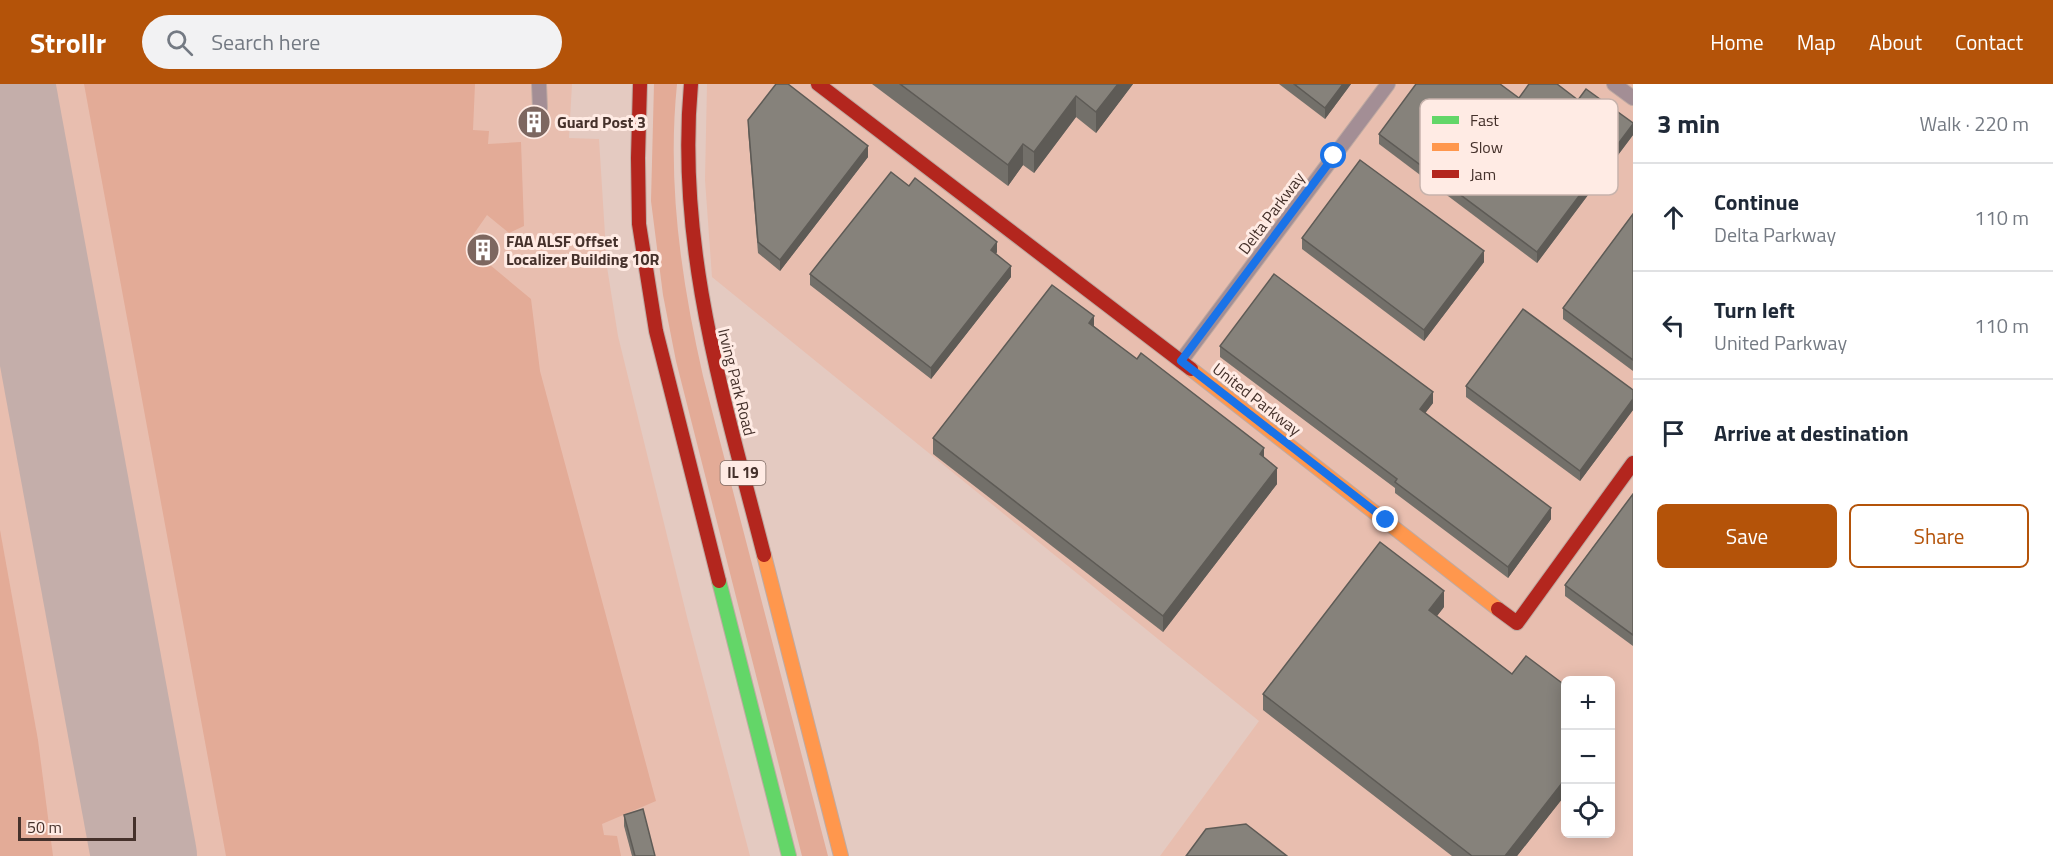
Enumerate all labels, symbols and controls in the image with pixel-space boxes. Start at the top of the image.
search box [142,15,562,69]
text: Strollr [30,21,106,64]
text: Search here [211,25,320,59]
icon: search [163,26,196,59]
text: Home [1710,26,1764,58]
text: Map [1797,26,1836,58]
text: About [1869,26,1922,58]
text: Contact [1955,26,2023,58]
legend [1420,99,1618,195]
building icon: Guard Post 3 [516,104,552,140]
text: 3 min [1657,104,1720,143]
text: Fast [1470,108,1499,132]
text: Walk · 220 m [1920,108,2029,139]
place label: Guard Post 3 [557,110,646,134]
text: Slow [1470,135,1503,159]
route start [1320,142,1346,168]
text: Jam [1470,162,1496,186]
street label: Delta Parkway [1232,167,1310,259]
text: Continue [1714,185,1799,219]
icon: ahead [1657,201,1690,234]
text: 110 m [1974,202,2029,233]
text: Delta Parkway [1714,219,1836,250]
place label: FAA ALSF Offset Localizer Building 10R [506,229,660,271]
building icon: FAA ALSF Offset Localizer Building 10R [465,232,501,268]
text: Turn left [1714,293,1795,327]
icon: left [1657,309,1690,342]
text: 110 m [1974,310,2029,341]
street label: Irving Park Road [712,326,762,438]
text: United Parkway [1714,327,1847,358]
street label: United Parkway [1208,357,1307,441]
text: Arrive at destination [1714,416,1909,450]
icon: arrive [1657,417,1690,450]
road number: IL 19 [720,461,766,485]
button: Save [1657,504,1837,568]
button: Share [1849,504,2029,568]
route end [1372,506,1398,532]
map controls [1561,676,1615,838]
button: + [1561,676,1615,730]
button: − [1561,730,1615,784]
button: locate [1561,784,1615,838]
scale bar [18,814,136,842]
text: 50 m [27,815,62,839]

